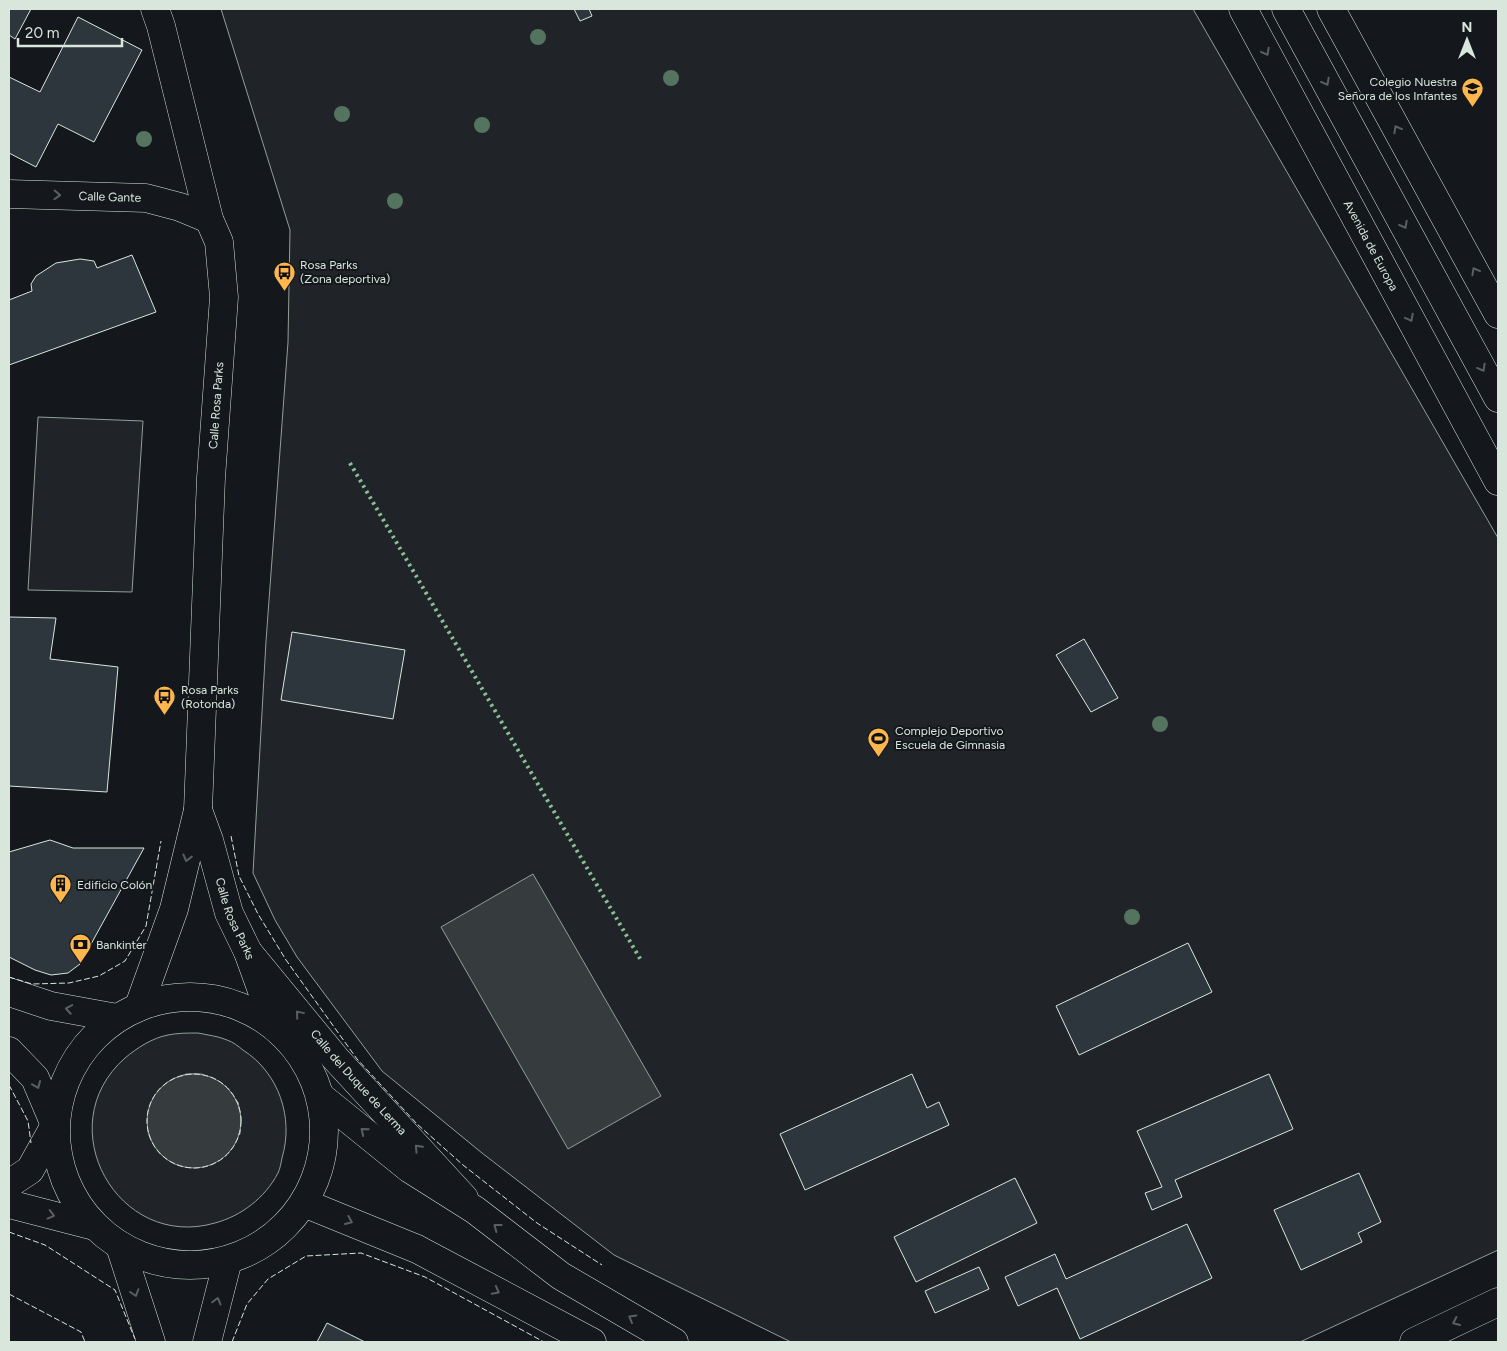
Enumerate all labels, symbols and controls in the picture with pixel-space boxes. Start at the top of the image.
scale bar [18,15,121,47]
north arrow [1442,15,1492,65]
text: N [1462,19,1472,36]
text: 20 m [25,24,59,42]
one-way arrow [1260,46,1270,55]
place label: Colegio Nuestra Señora de los Infantes [1338,75,1457,103]
one-way arrow [1320,77,1330,86]
school or university icon: Colegio Nuestra Señora de los Infantes [1461,77,1485,108]
one-way arrow [1393,125,1403,134]
street label: Calle Gante [78,189,142,205]
one-way arrow [54,190,62,201]
street label: Avenida de Europa [1341,198,1401,293]
one-way arrow [1398,220,1408,229]
place label: Rosa Parks (Zona deportiva) [300,258,390,286]
bus stop icon: Rosa Parks (Zona deportiva) [272,260,296,291]
one-way arrow [1471,267,1481,276]
one-way arrow [1403,312,1413,321]
street label: Calle Rosa Parks [206,361,226,449]
one-way arrow [1476,362,1486,371]
place label: Rosa Parks (Rotonda) [181,683,239,711]
bus stop icon: Rosa Parks (Rotonda) [153,685,177,716]
place label: Complejo Deportivo Escuela de Gimnasia [895,724,1005,752]
sports icon: Complejo Deportivo Escuela de Gimnasia [867,726,891,757]
one-way arrow [182,853,193,862]
building icon: Edificio Colón [49,873,73,904]
street label: Calle Rosa Parks [213,876,257,962]
place label: Edificio Colón [77,878,153,892]
bank icon: Bankinter [68,933,92,964]
place label: Bankinter [96,938,147,952]
one-way arrow [64,1005,73,1015]
one-way arrow [296,1011,304,1020]
street label: Calle del Duque de Lerma [308,1027,409,1138]
one-way arrow [31,1080,42,1089]
one-way arrow [361,1129,370,1137]
one-way arrow [415,1145,424,1154]
one-way arrow [47,1209,55,1219]
one-way arrow [344,1215,353,1226]
one-way arrow [494,1225,503,1233]
one-way arrow [491,1285,500,1295]
one-way arrow [129,1288,139,1297]
one-way arrow [212,1298,222,1306]
one-way arrow [628,1314,637,1324]
one-way arrow [1452,1316,1461,1327]

